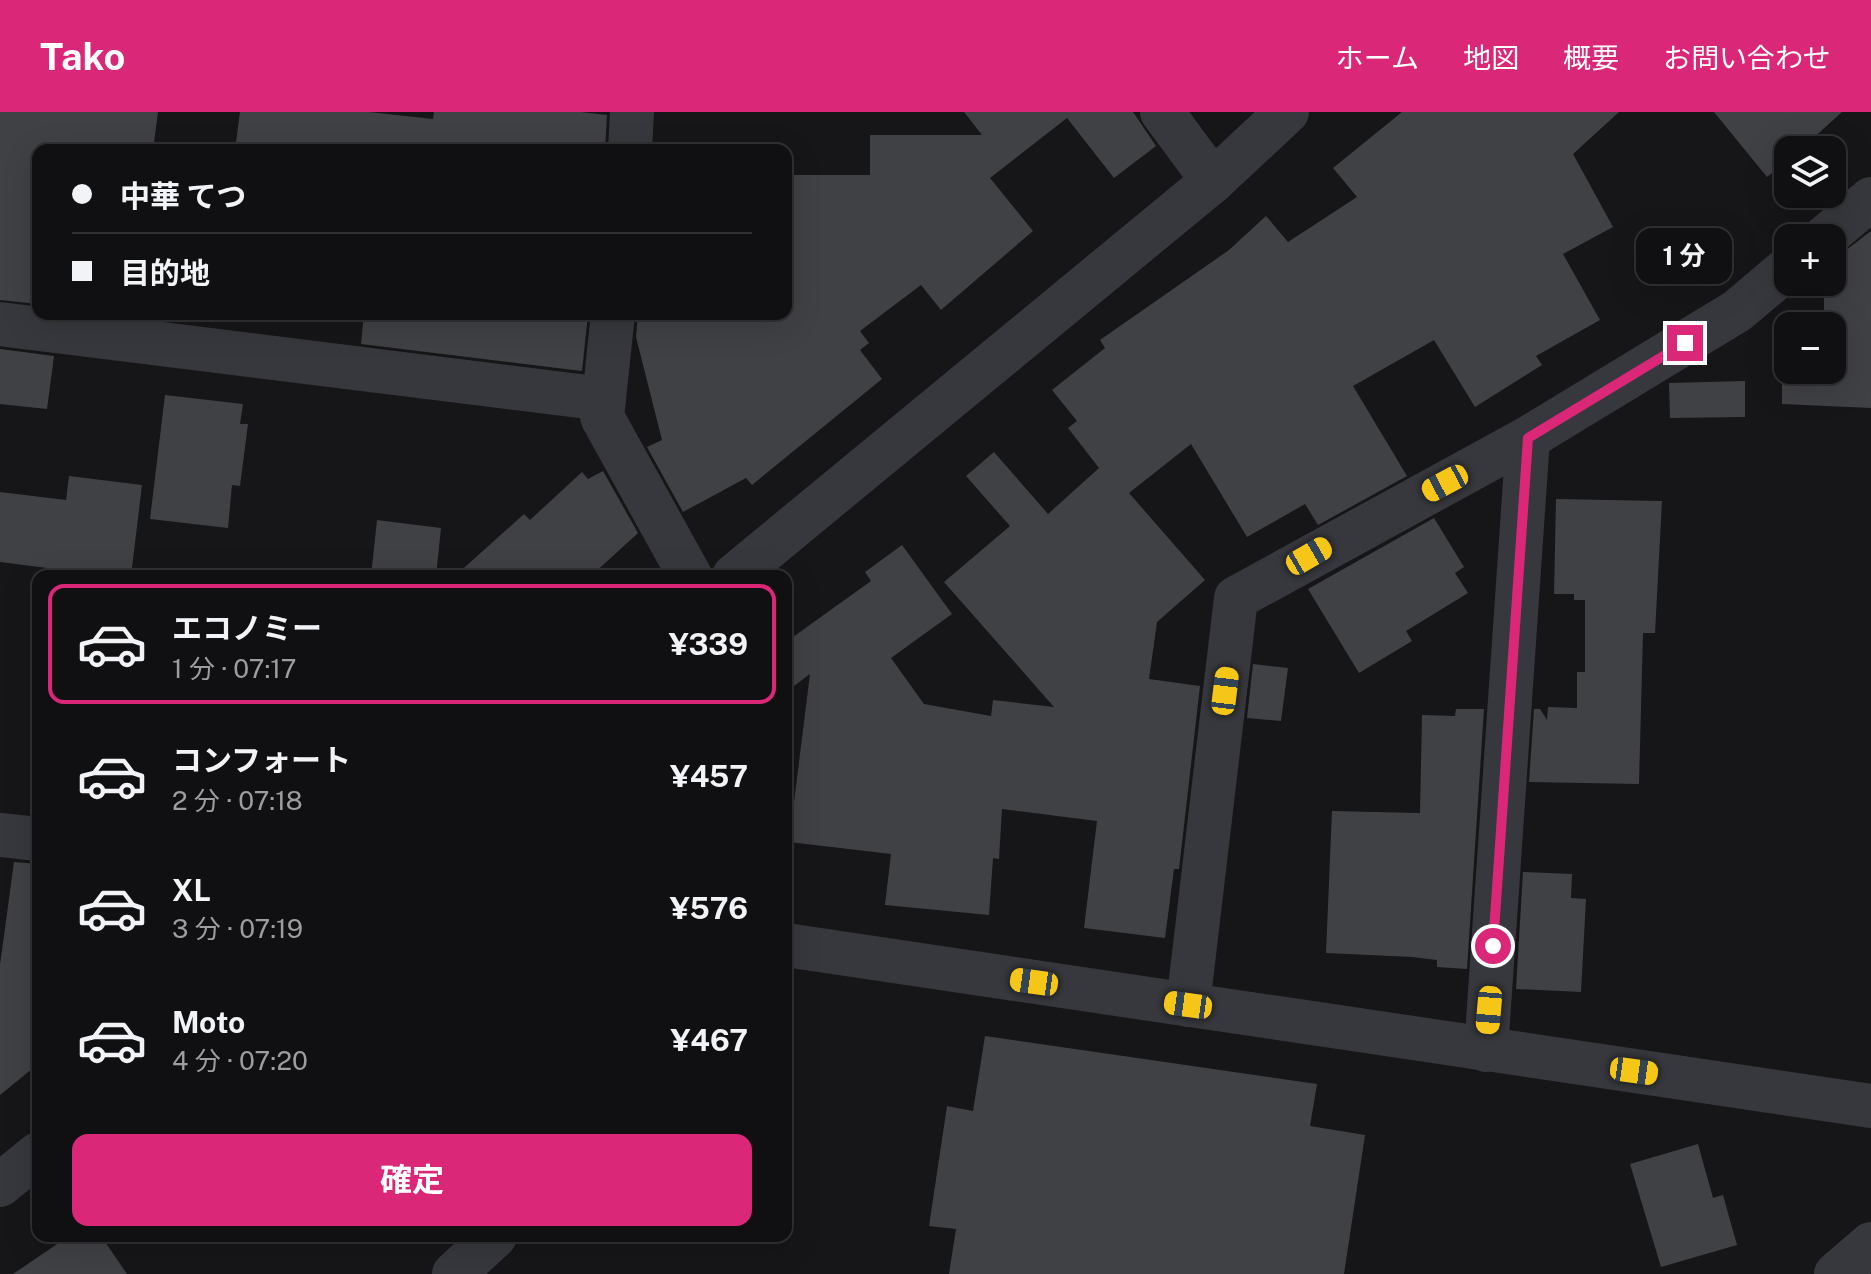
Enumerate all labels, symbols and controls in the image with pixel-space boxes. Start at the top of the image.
text: Tako [40,34,126,79]
text: ホーム [1336,41,1419,74]
text: 地図 [1463,41,1519,74]
text: 概要 [1563,41,1619,74]
text: お問い合わせ [1663,41,1831,74]
map controls [1774,136,1846,384]
button: layers [1774,136,1846,208]
text: 中華 てつ [120,178,246,214]
button: + [1774,224,1846,296]
callout: 1 分 [1637,227,1733,283]
text: 1 分 [1663,240,1706,271]
text: 目的地 [120,255,210,291]
button: − [1774,312,1846,384]
route end [1667,325,1703,361]
car [1418,461,1472,505]
car [1282,534,1336,578]
icon: car [76,608,148,680]
text: エコノミー [172,610,322,646]
text: ¥339 [669,626,748,662]
text: 1 分 · 07:17 [172,653,296,684]
car [1210,666,1240,716]
icon: car [76,740,148,812]
text: コンフォート [172,742,351,778]
text: ¥457 [670,758,748,794]
text: 2 分 · 07:18 [172,785,303,816]
icon: car [76,872,148,944]
text: XL [172,872,211,908]
text: ¥576 [670,890,748,926]
text: 3 分 · 07:19 [172,913,303,944]
route start [1475,928,1511,964]
car [1009,967,1059,997]
car [1475,985,1503,1035]
car [1163,990,1213,1020]
icon: car [76,1004,148,1076]
text: Moto [172,1004,245,1040]
text: ¥467 [670,1022,748,1058]
text: 4 分 · 07:20 [172,1045,308,1076]
car [1609,1056,1659,1086]
button: 確定 [72,1134,752,1226]

